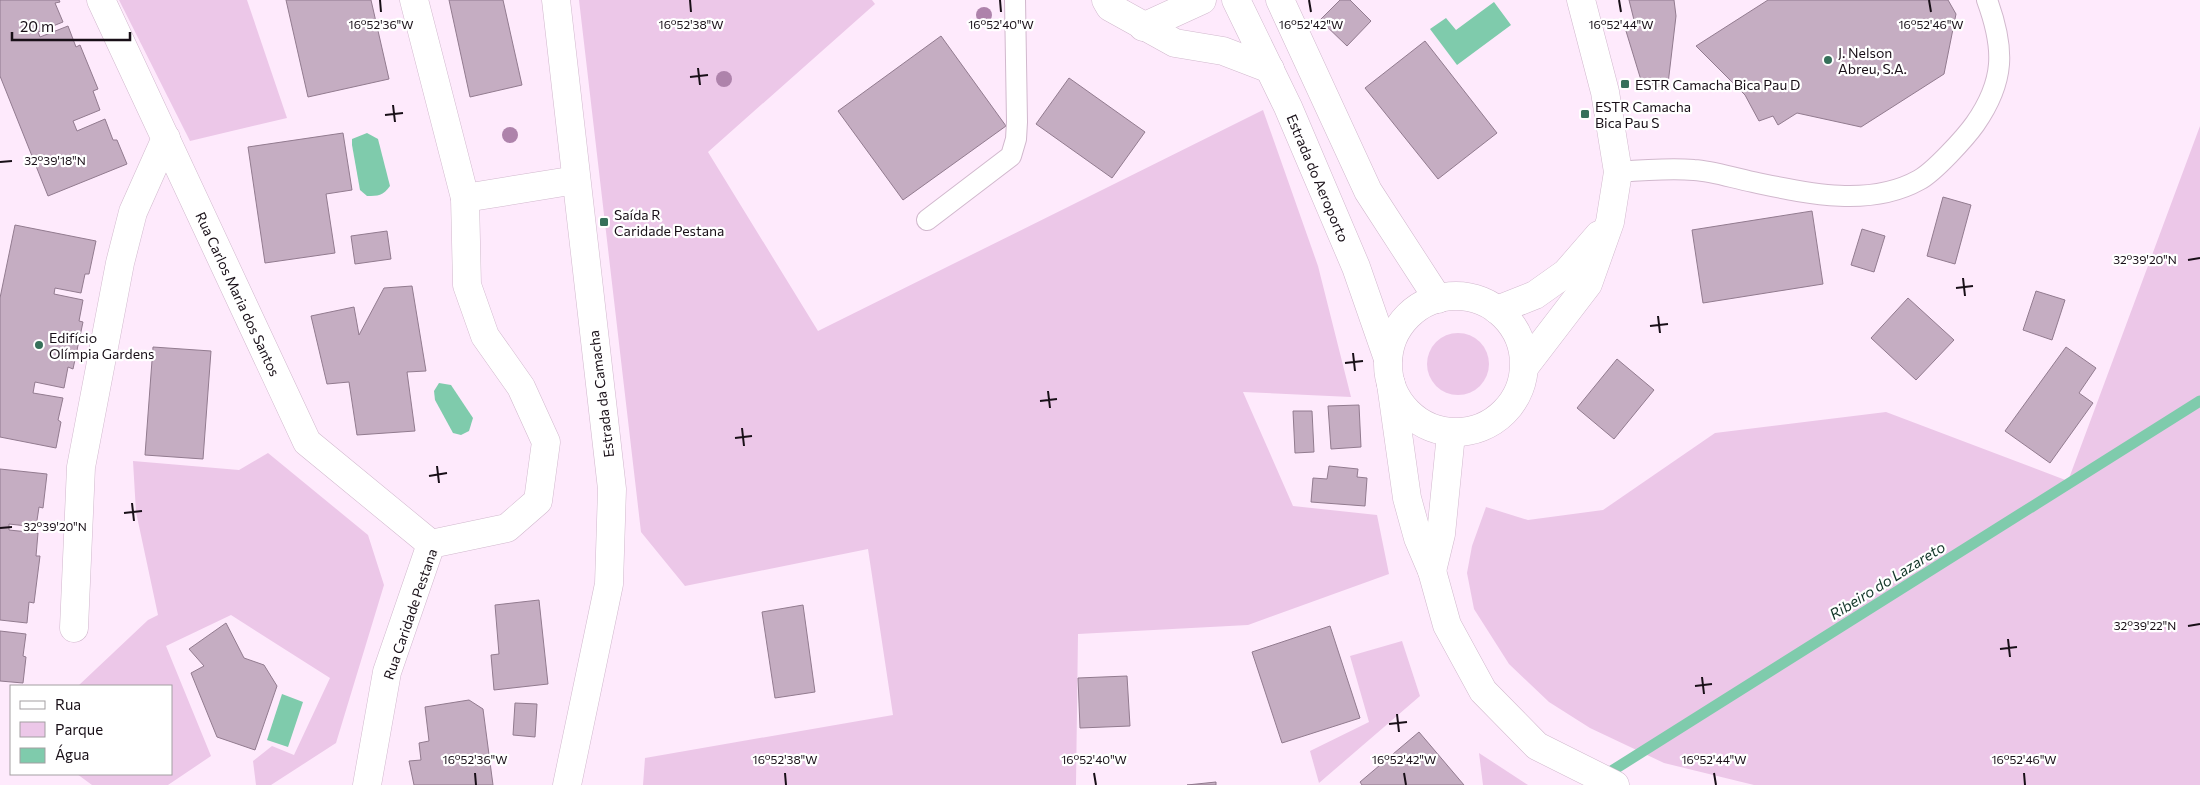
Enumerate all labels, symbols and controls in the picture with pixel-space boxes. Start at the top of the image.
scale bar [12,10,130,42]
text: 20 m [20,17,54,35]
text: 16°52'36"W [349,17,413,31]
text: 16°52'38"W [659,17,723,31]
text: 16°52'40"W [968,17,1034,31]
text: 16°52'42"W [1279,17,1343,31]
text: 16°52'44"W [1588,17,1654,31]
text: 16°52'46"W [1898,17,1964,31]
place label: J. Nelson Abreu, S.A. [1838,44,1907,77]
marker: J. Nelson Abreu, S.A. [1822,54,1834,66]
place label: ESTR Camacha Bica Pau D [1635,76,1800,93]
marker: ESTR Camacha Bica Pau D [1619,78,1631,90]
place label: ESTR Camacha Bica Pau S [1595,98,1691,131]
marker: ESTR Camacha Bica Pau S [1579,108,1591,120]
street label: Estrada do Aeroporto [1283,112,1353,244]
text: 32°39'18"N [24,153,86,167]
place label: Saída R Caridade Pestana [614,206,724,239]
street label: Rua Carlos Maria dos Santos [192,209,284,379]
marker: Saída R Caridade Pestana [598,216,610,228]
text: 32°39'20"N [2113,252,2177,266]
place label: Edifício Olímpia Gardens [49,329,155,362]
street label: Estrada da Camacha [585,329,617,459]
marker: Edifício Olímpia Gardens [33,339,45,351]
text: 32°39'20"N [23,519,87,533]
water label: Ribeiro do Lazareto [1826,537,1948,623]
street label: Rua Caridade Pestana [380,546,440,682]
text: 32°39'22"N [2114,618,2176,632]
legend [10,685,172,775]
text: Rua [55,695,81,713]
text: Parque [55,720,103,738]
text: Água [55,744,89,763]
text: 16°52'36"W [443,752,507,766]
text: 16°52'38"W [753,752,817,766]
text: 16°52'40"W [1061,752,1127,766]
text: 16°52'42"W [1372,752,1436,766]
text: 16°52'44"W [1681,752,1747,766]
text: 16°52'46"W [1991,752,2057,766]

